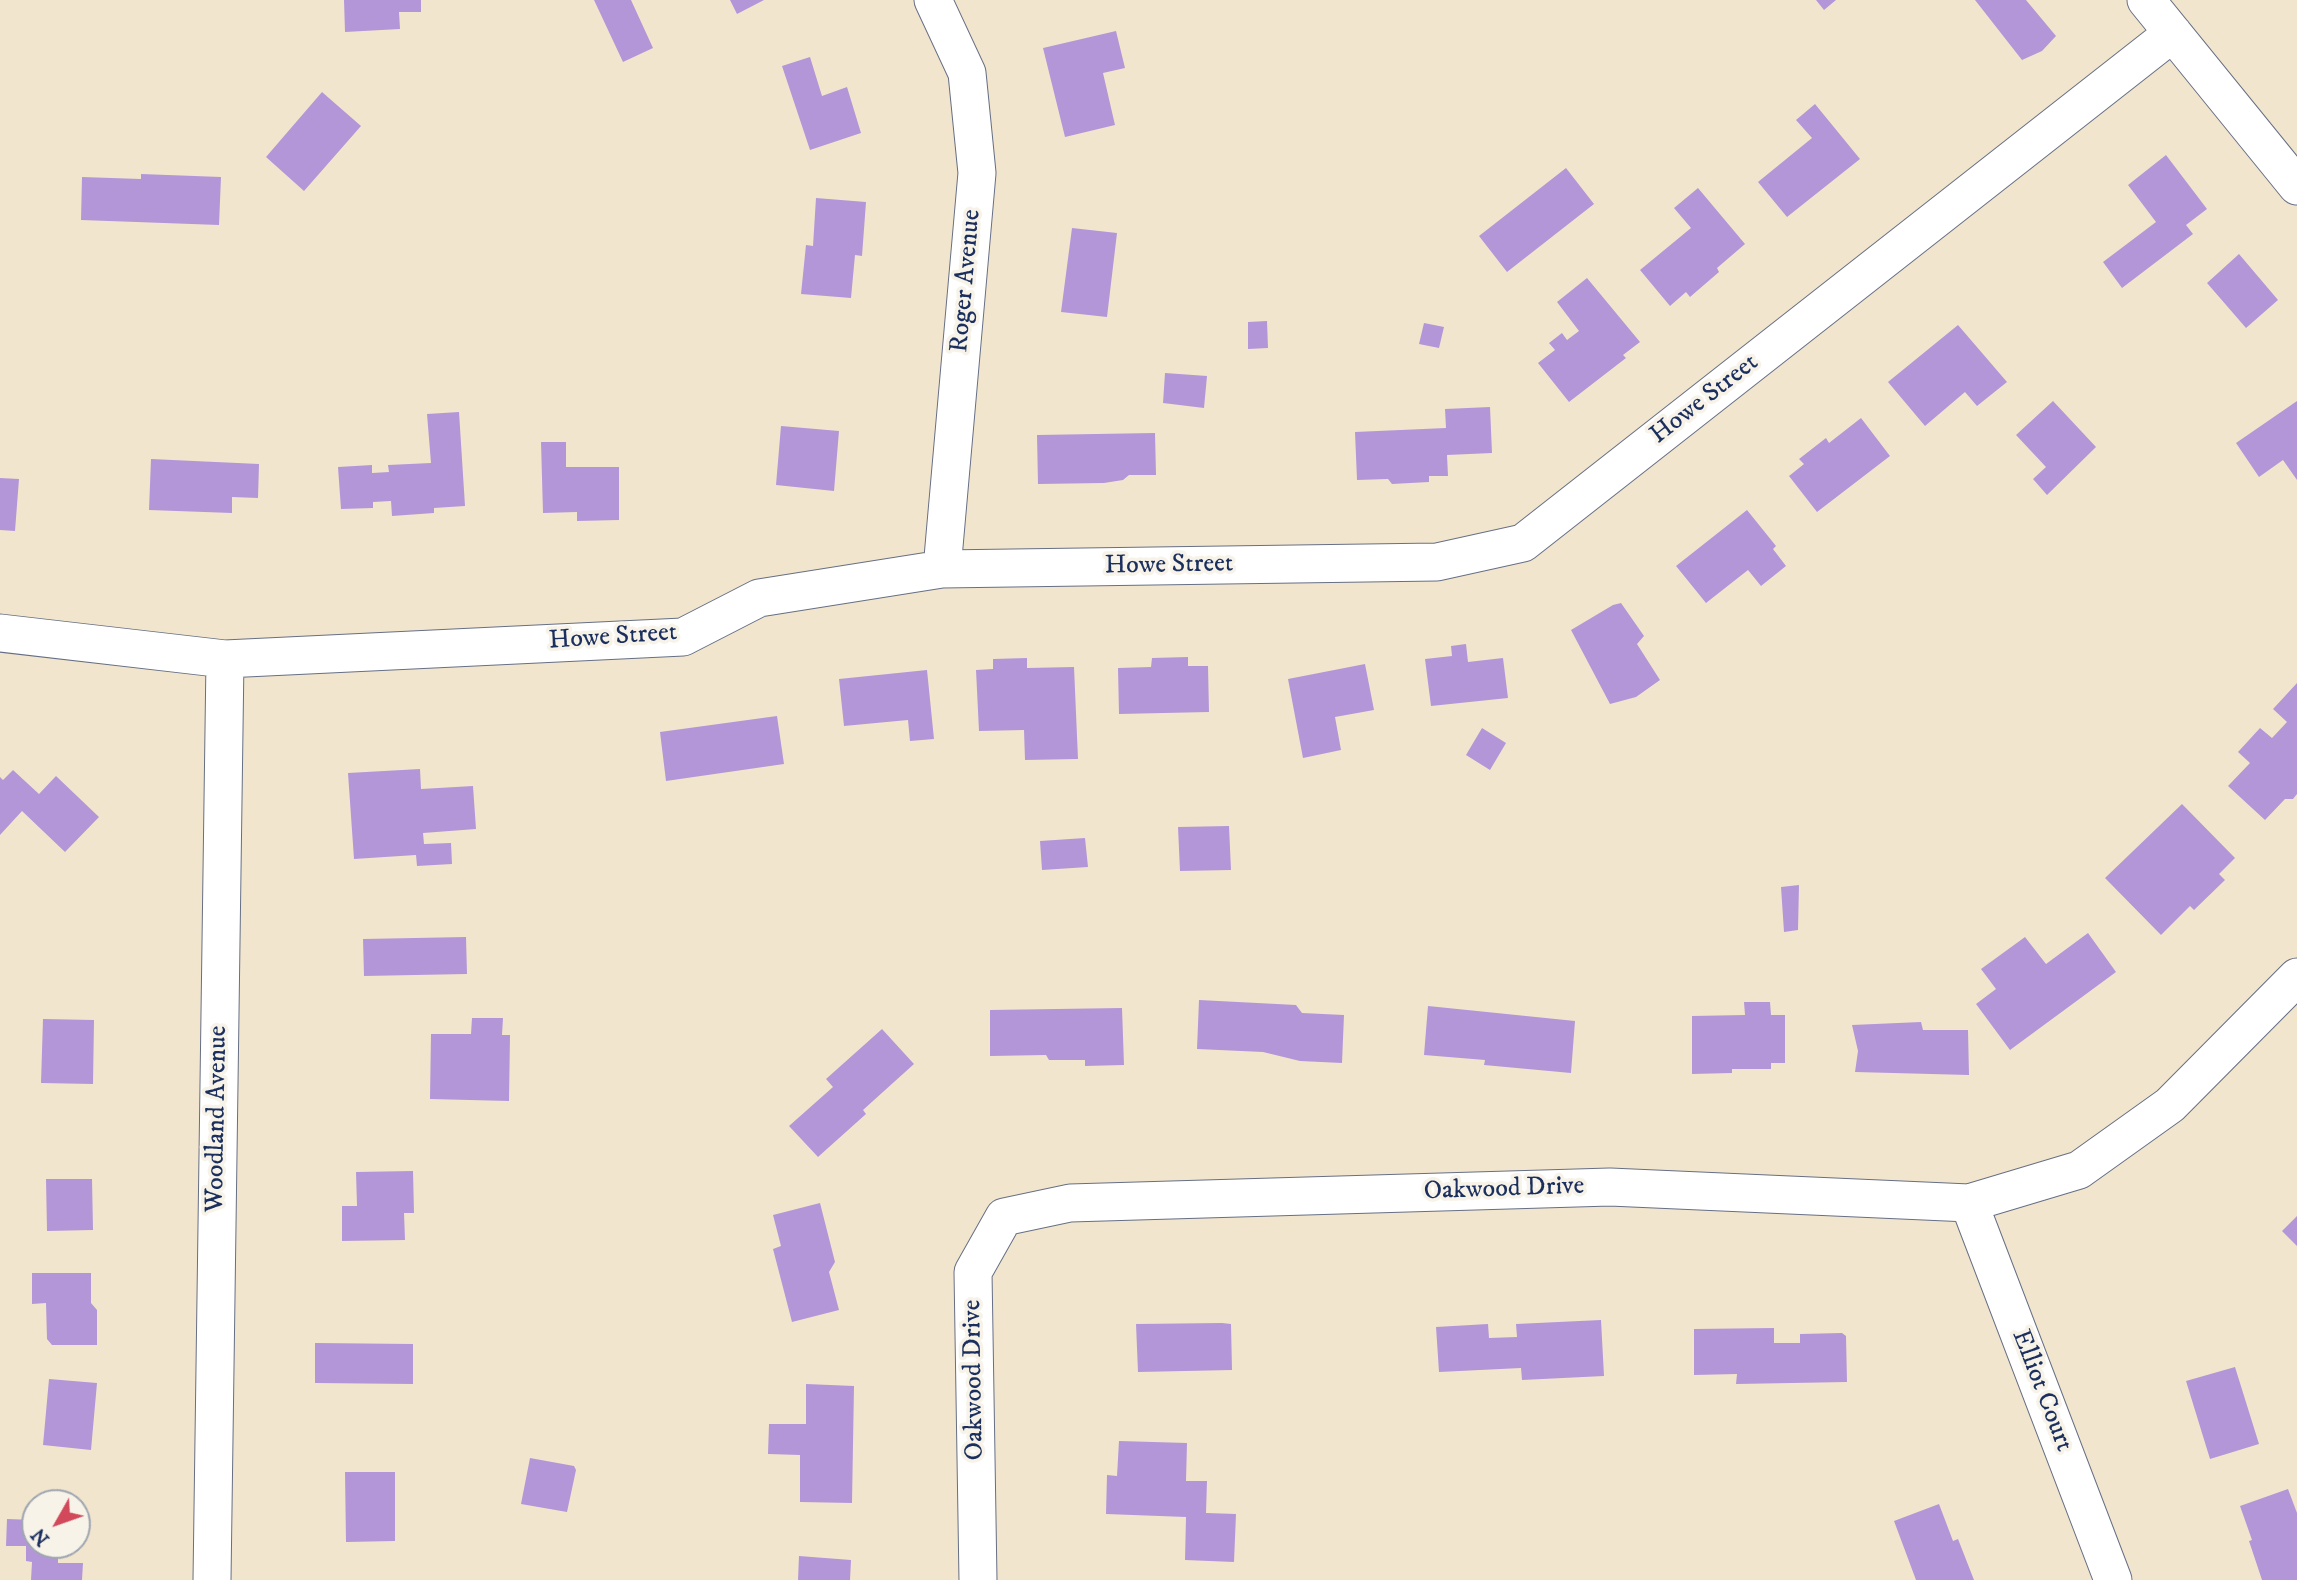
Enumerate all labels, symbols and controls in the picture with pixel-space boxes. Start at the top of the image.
street label: Roger Avenue [945,208,989,354]
street label: Howe Street [1645,348,1765,452]
street label: Howe Street [1104,549,1234,583]
street label: Howe Street [548,618,678,658]
street label: Woodland Avenue [201,1025,235,1213]
street label: Oakwood Drive [1423,1172,1585,1208]
street label: Oakwood Drive [958,1299,992,1461]
street label: Elliot Court [2004,1326,2078,1456]
north arrow [21,1489,91,1559]
text: N [27,1523,55,1550]

